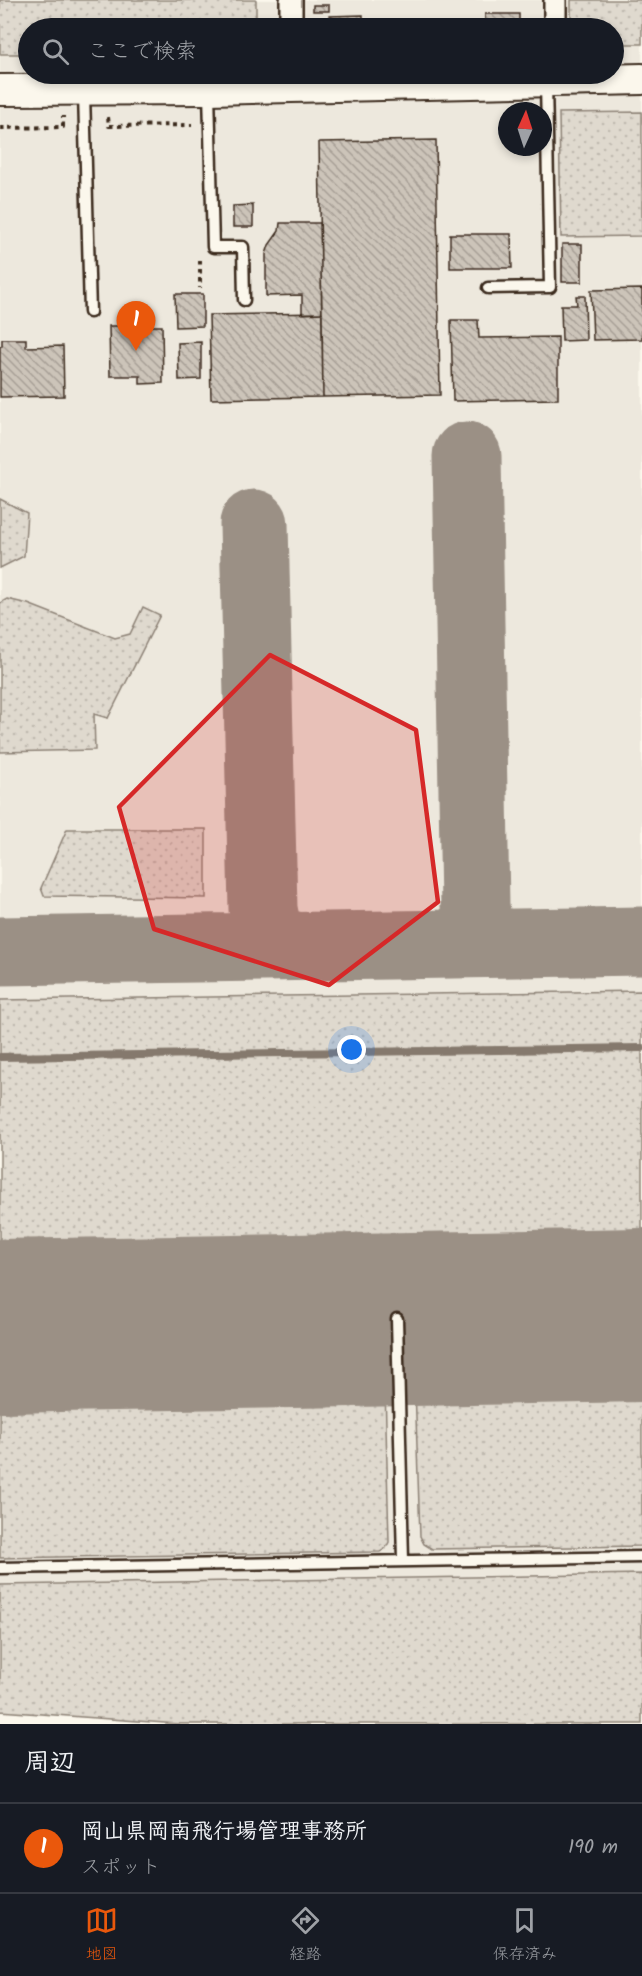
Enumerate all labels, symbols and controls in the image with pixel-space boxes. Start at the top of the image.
search box [18,18,624,84]
icon: search [39,35,72,68]
text: ここで検索 [87,35,197,70]
north arrow [498,102,552,156]
pin: 1 [116,302,156,351]
your location [337,1035,366,1064]
text: 周辺 [24,1743,76,1785]
text: 岡山県岡南飛行場管理事務所 [81,1815,367,1850]
text: 1 [40,1832,47,1864]
text: 190 m [568,1832,618,1864]
text: スポット [81,1852,161,1884]
tab: 地図 [85,1904,118,1967]
tab: 経路 [289,1904,322,1967]
tab: 保存済み [493,1904,557,1967]

